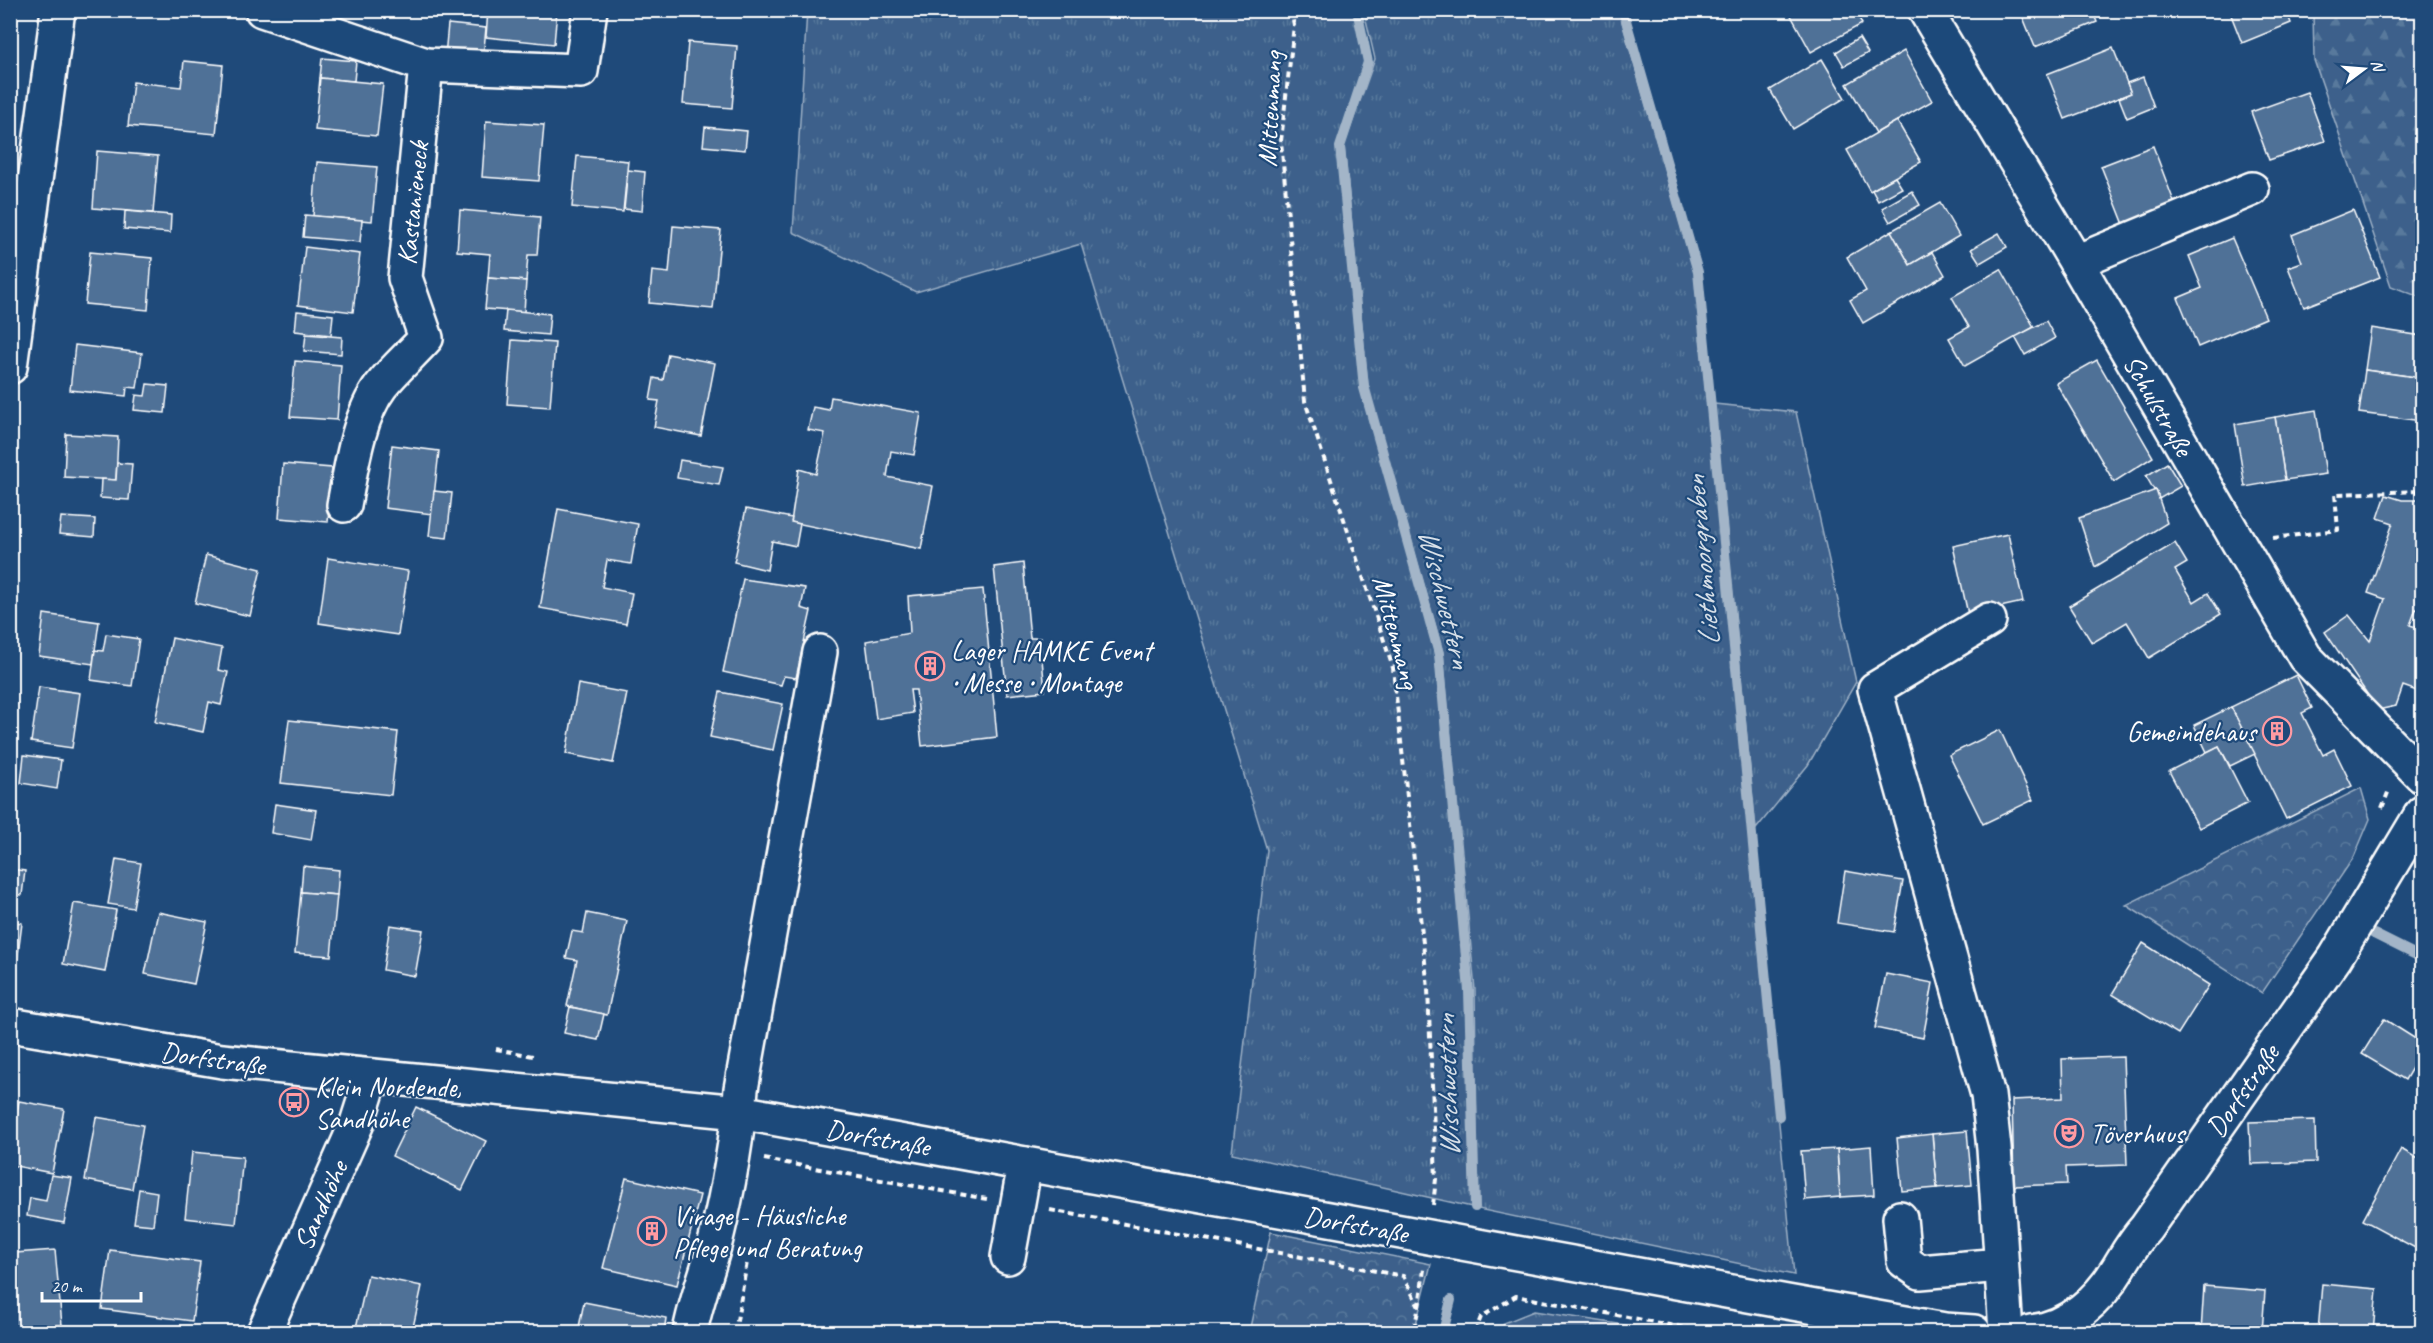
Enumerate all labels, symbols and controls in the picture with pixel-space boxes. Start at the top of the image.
north arrow [2334,39,2394,99]
street label: Mittenmang [1249,48,1290,168]
text: N [2366,58,2389,76]
street label: Kastanieneck [389,138,437,266]
street label: Schulstraße [2116,348,2202,464]
water label: Liethmoorgraben [1675,472,1728,648]
water label: Wischwettern [1409,525,1481,674]
street label: Mittenmang [1365,572,1429,694]
place label: Lager HAMKE Event • Messe • Montage [951,633,1156,700]
building icon: Lager HAMKE Event • Messe • Montage [914,650,946,682]
place label: Gemeindehaus [2126,714,2258,749]
building icon: Gemeindehaus [2261,715,2293,747]
water label: Wischwettern [1425,1012,1468,1157]
street label: Dorfstraße [159,1034,269,1083]
street label: Dorfstraße [2198,1036,2288,1143]
place label: Klein Nordende, Sandhöhe [315,1069,462,1136]
bus stop icon: Klein Nordende, Sandhöhe [278,1086,310,1118]
street label: Dorfstraße [823,1111,934,1164]
place label: Töverhuus [2090,1116,2187,1151]
theatre icon: Töverhuus [2053,1117,2085,1149]
street label: Sandhöhe [285,1153,356,1255]
place label: Virage - Häusliche Pflege und Beratung [673,1198,863,1265]
street label: Dorfstraße [1301,1198,1412,1251]
building icon: Virage - Häusliche Pflege und Beratung [636,1215,668,1247]
scale bar [42,1265,141,1303]
text: 20 m [51,1275,84,1297]

